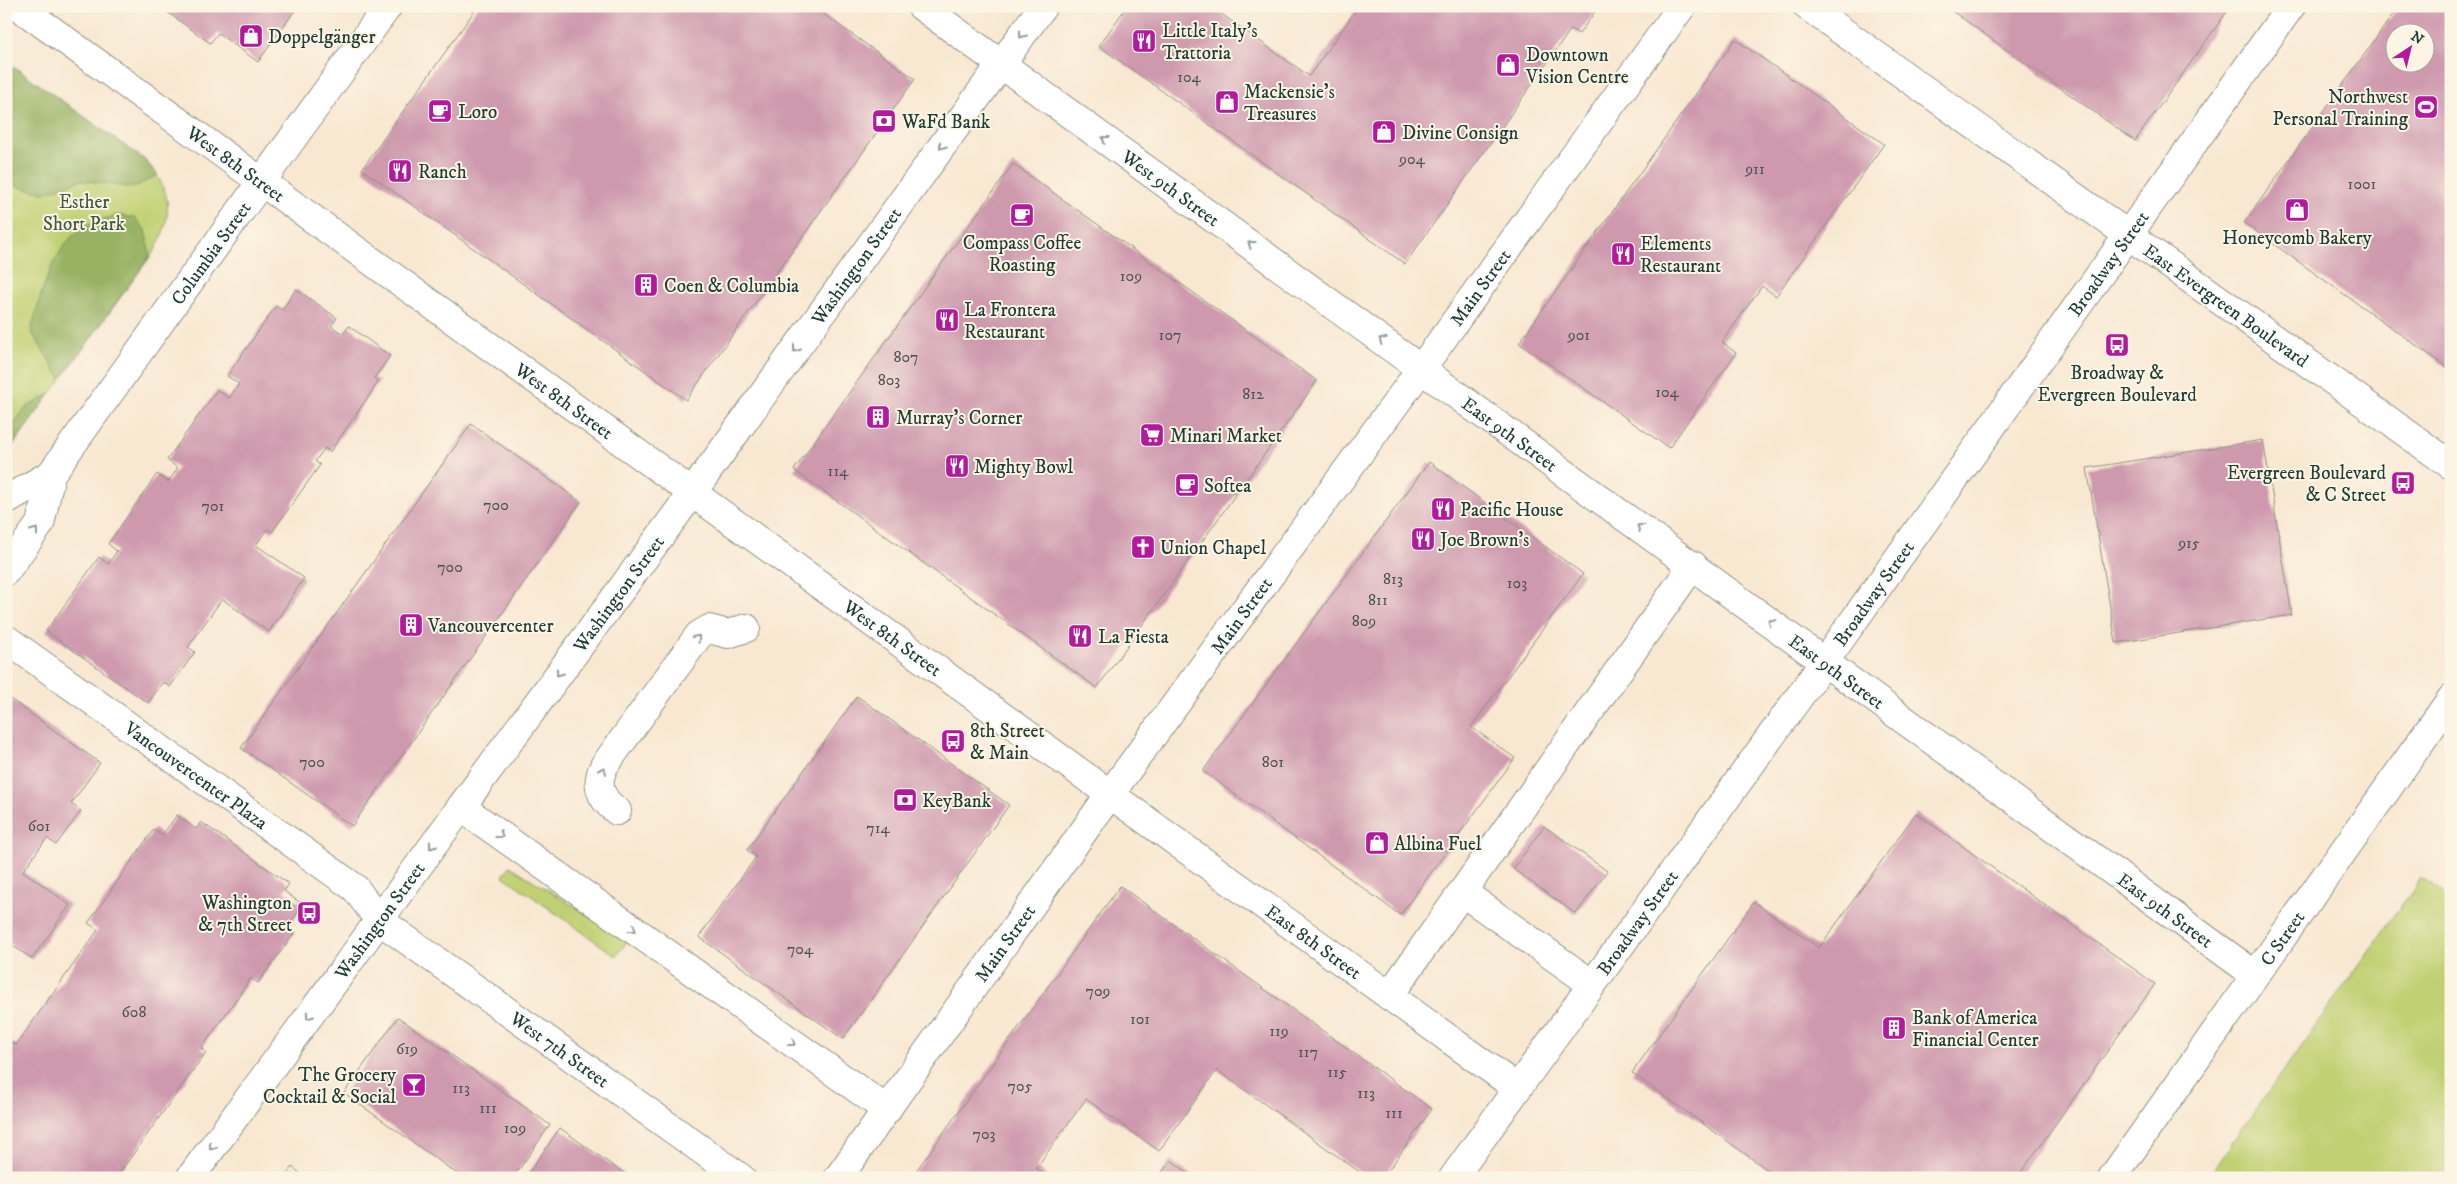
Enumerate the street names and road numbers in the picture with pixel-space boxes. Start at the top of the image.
street label: West 8th Street [181,121,289,208]
street label: West 9th Street [1116,145,1224,232]
street label: Columbia Street [167,197,257,310]
street label: Washington Street [806,203,907,331]
street label: Broadway Street [2064,207,2154,321]
street label: East Evergreen Boulevard [2138,239,2313,373]
street label: Main Street [1446,245,1516,331]
street label: West 8th Street [509,358,617,445]
street label: East 9th Street [1457,393,1562,477]
street label: Washington Street [568,532,670,658]
street label: Broadway Street [1829,537,1920,651]
street label: Main Street [1206,573,1278,659]
street label: West 8th Street [838,595,946,682]
street label: East 9th Street [1784,630,1888,715]
street label: Vancouvercenter Plaza [119,717,272,835]
street label: Washington Street [330,858,430,985]
street label: Broadway Street [1593,866,1684,980]
street label: East 9th Street [2112,869,2217,953]
street label: East 8th Street [1260,900,1365,985]
street label: Main Street [970,901,1041,987]
street label: C Street [2256,907,2310,971]
street label: West 7th Street [504,1007,613,1093]

